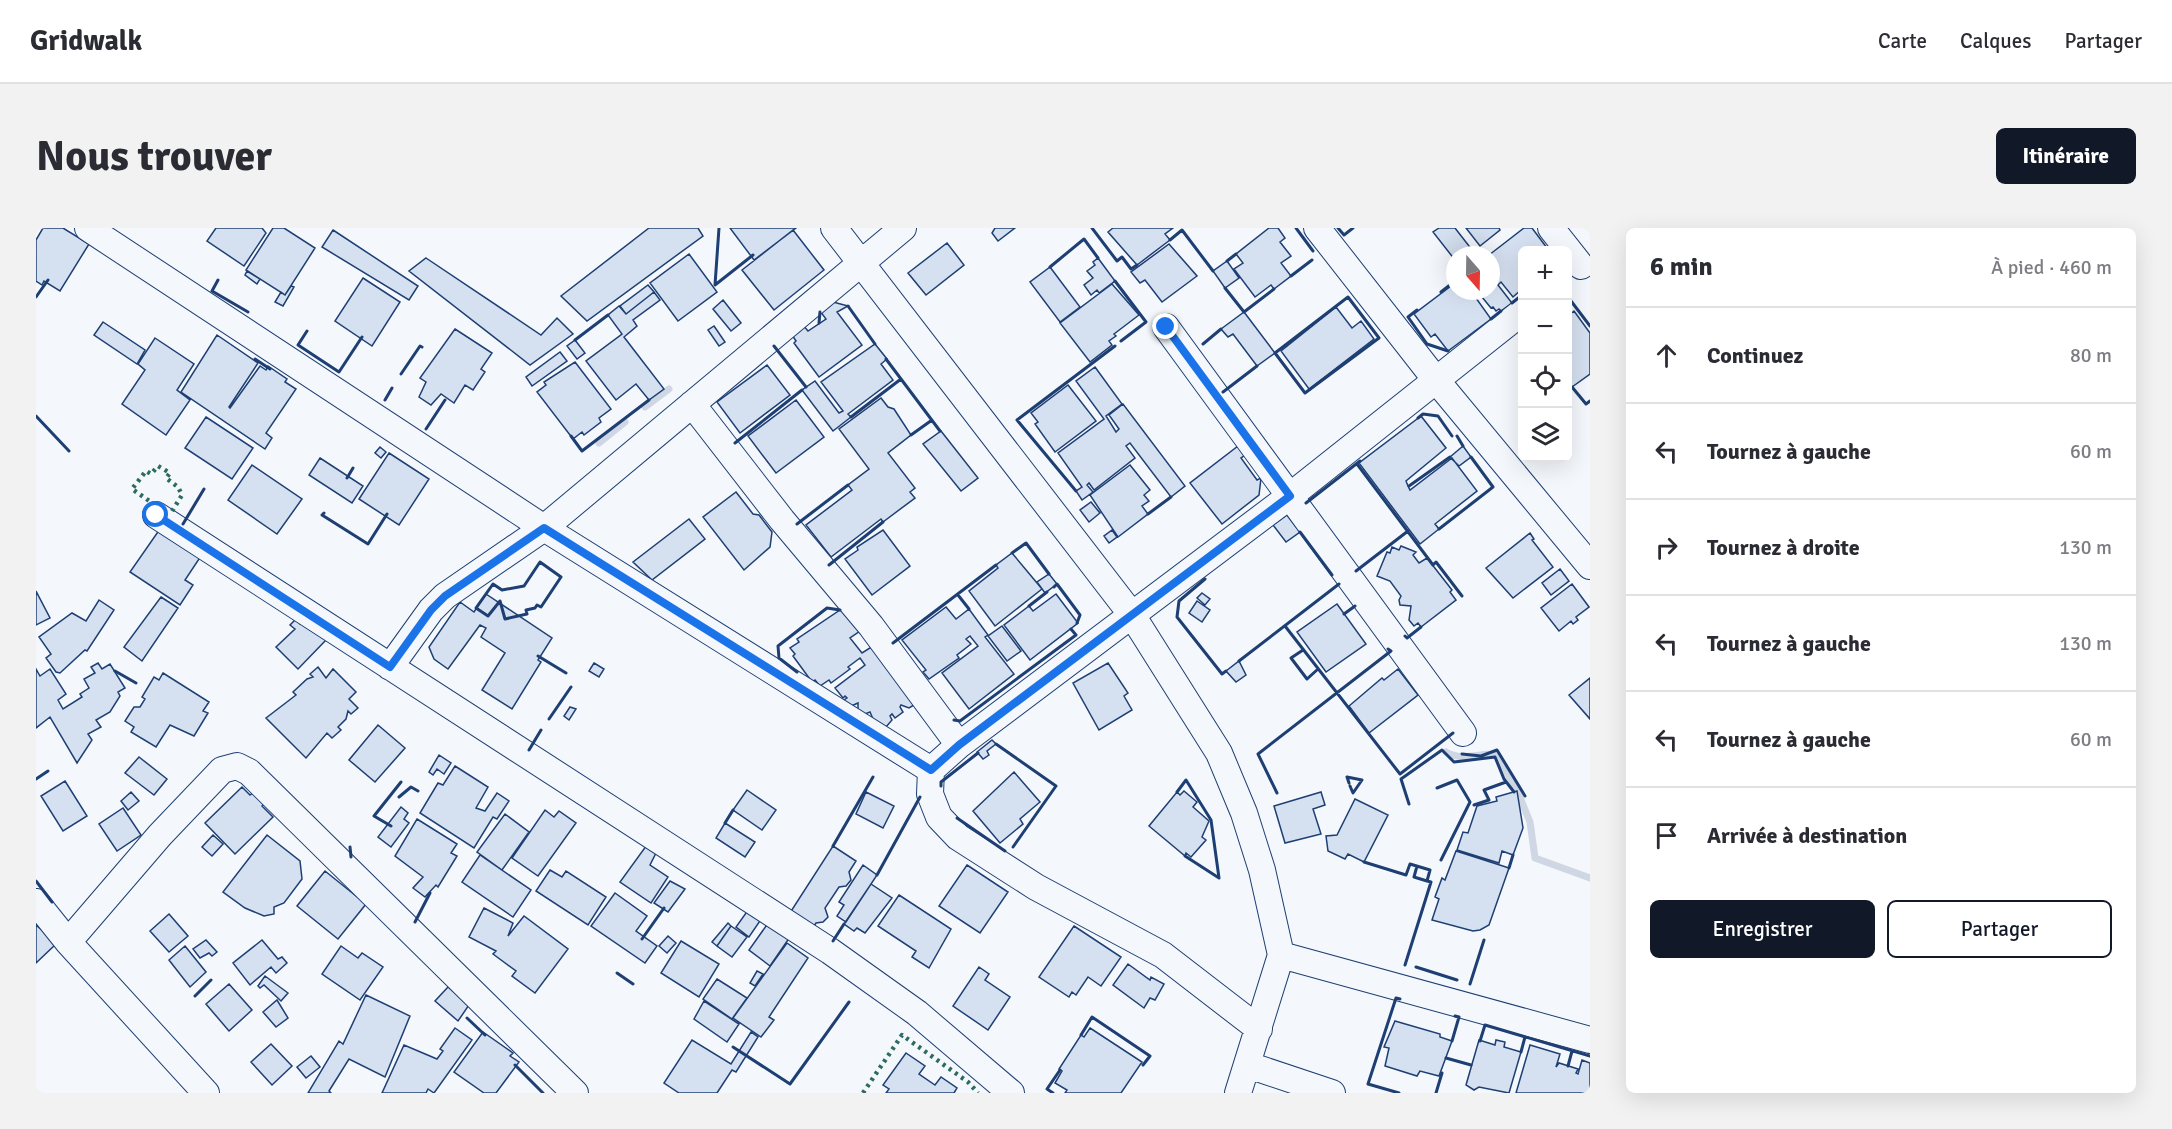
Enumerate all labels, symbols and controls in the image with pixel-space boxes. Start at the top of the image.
text: Gridwalk [30,24,142,58]
text: Carte [1878,28,1927,54]
text: Calques [1960,28,2031,54]
text: Partager [2064,28,2142,54]
button: Itinéraire [1996,128,2136,184]
text: Nous trouver [36,131,272,182]
north arrow [1446,246,1500,300]
map controls [1518,246,1572,462]
button: + [1518,246,1572,300]
text: 6 min [1650,251,1713,283]
text: À pied · 460 m [1991,255,2112,280]
button: − [1518,300,1572,354]
route end [1152,313,1178,339]
icon: ahead [1650,339,1683,372]
text: Continuez [1707,342,1803,369]
text: 80 m [2070,343,2112,368]
button: locate [1518,354,1572,408]
button: layers [1518,408,1572,462]
icon: left [1650,435,1683,468]
text: Tournez à gauche [1707,438,1871,465]
text: 60 m [2070,439,2112,464]
route start [142,501,168,527]
icon: right [1650,531,1683,564]
text: Tournez à droite [1707,534,1860,561]
text: 130 m [2059,535,2112,560]
icon: left [1650,627,1683,660]
text: Tournez à gauche [1707,630,1871,657]
text: 130 m [2059,631,2112,656]
icon: left [1650,723,1683,756]
text: Tournez à gauche [1707,726,1871,753]
text: 60 m [2070,727,2112,752]
icon: arrive [1650,819,1683,852]
text: Arrivée à destination [1707,822,1907,849]
button: Enregistrer [1650,900,1875,958]
button: Partager [1887,900,2112,958]

